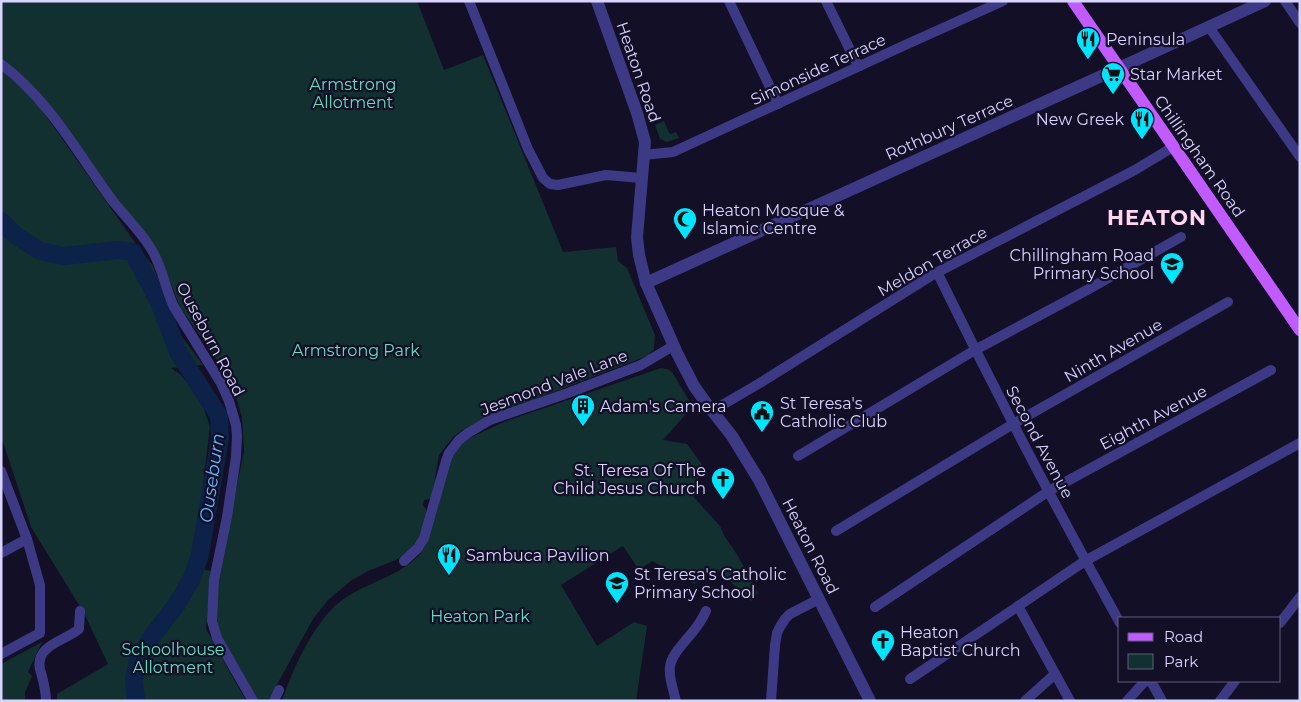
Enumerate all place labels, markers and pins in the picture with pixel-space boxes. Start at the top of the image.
restaurant icon: Peninsula [1075,26,1101,60]
place label: Peninsula [1106,30,1185,49]
supermarket icon: Star Market [1100,61,1126,95]
place label: Star Market [1130,65,1223,84]
restaurant icon: New Greek [1129,106,1155,140]
place label: New Greek [1036,110,1124,129]
place label: Heaton Mosque & Islamic Centre [702,201,845,238]
mosque icon: Heaton Mosque & Islamic Centre [672,206,698,240]
place label: Chillingham Road Primary School [1010,246,1154,283]
school or university icon: Chillingham Road Primary School [1159,251,1185,285]
building icon: Adam's Camera [570,393,596,427]
place label: St Teresa's Catholic Club [780,394,887,431]
place label: Adam's Camera [600,397,726,416]
public building icon: St Teresa's Catholic Club [749,399,775,433]
place label: St. Teresa Of The Child Jesus Church [553,461,706,498]
church icon: St. Teresa Of The Child Jesus Church [710,466,736,500]
restaurant icon: Sambuca Pavilion [436,542,462,576]
place label: Sambuca Pavilion [466,546,609,565]
place label: St Teresa's Catholic Primary School [634,565,786,602]
school or university icon: St Teresa's Catholic Primary School [604,570,630,604]
place label: Heaton Baptist Church [900,623,1020,660]
church icon: Heaton Baptist Church [870,628,896,662]

